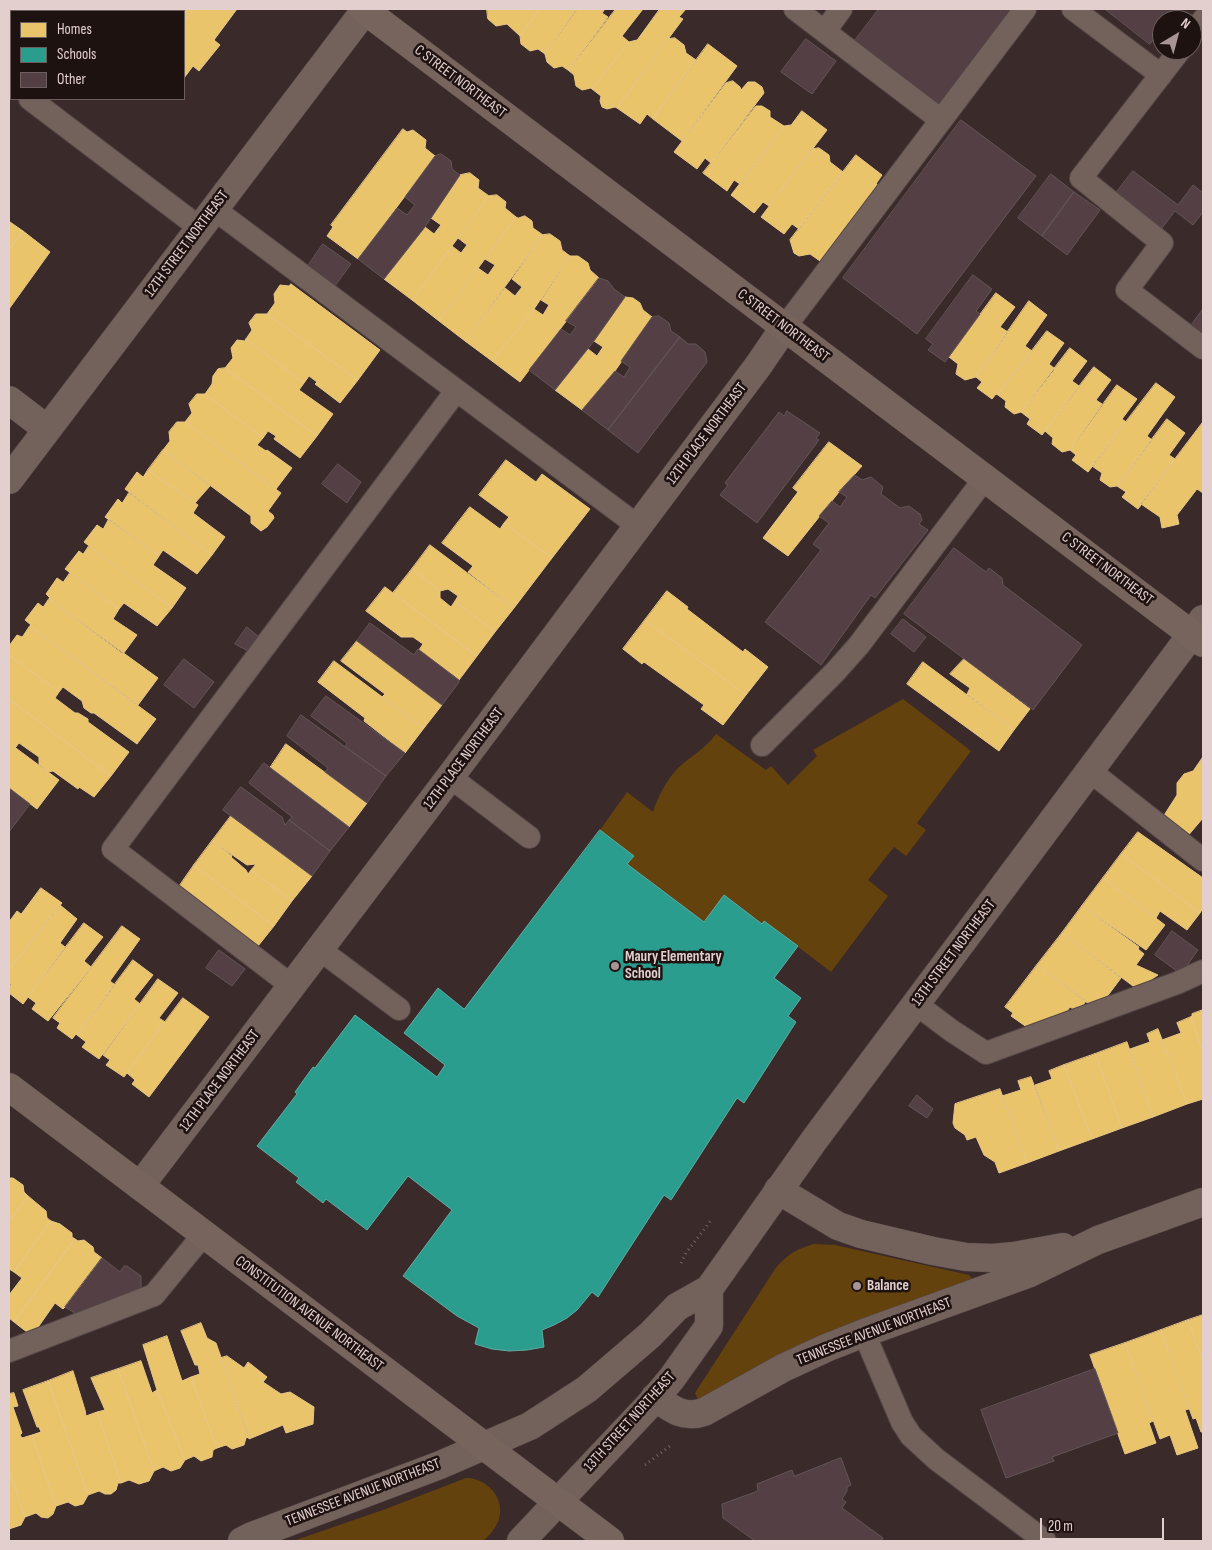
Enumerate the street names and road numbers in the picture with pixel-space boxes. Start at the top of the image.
street label: C STREET NORTHEAST [411,42,509,122]
street label: 12TH STREET NORTHEAST [141,187,233,301]
street label: C STREET NORTHEAST [734,286,832,366]
street label: 12TH PLACE NORTHEAST [663,380,751,488]
street label: C STREET NORTHEAST [1058,529,1156,609]
street label: 12TH PLACE NORTHEAST [420,705,508,813]
street label: 13TH STREET NORTHEAST [908,896,1000,1010]
street label: 12TH PLACE NORTHEAST [176,1027,264,1135]
street label: CONSTITUTION AVENUE NORTHEAST [231,1252,387,1376]
street label: TENNESSEE AVENUE NORTHEAST [794,1294,954,1370]
street label: 13TH STREET NORTHEAST [580,1368,680,1476]
street label: TENNESSEE AVENUE NORTHEAST [283,1455,443,1531]

